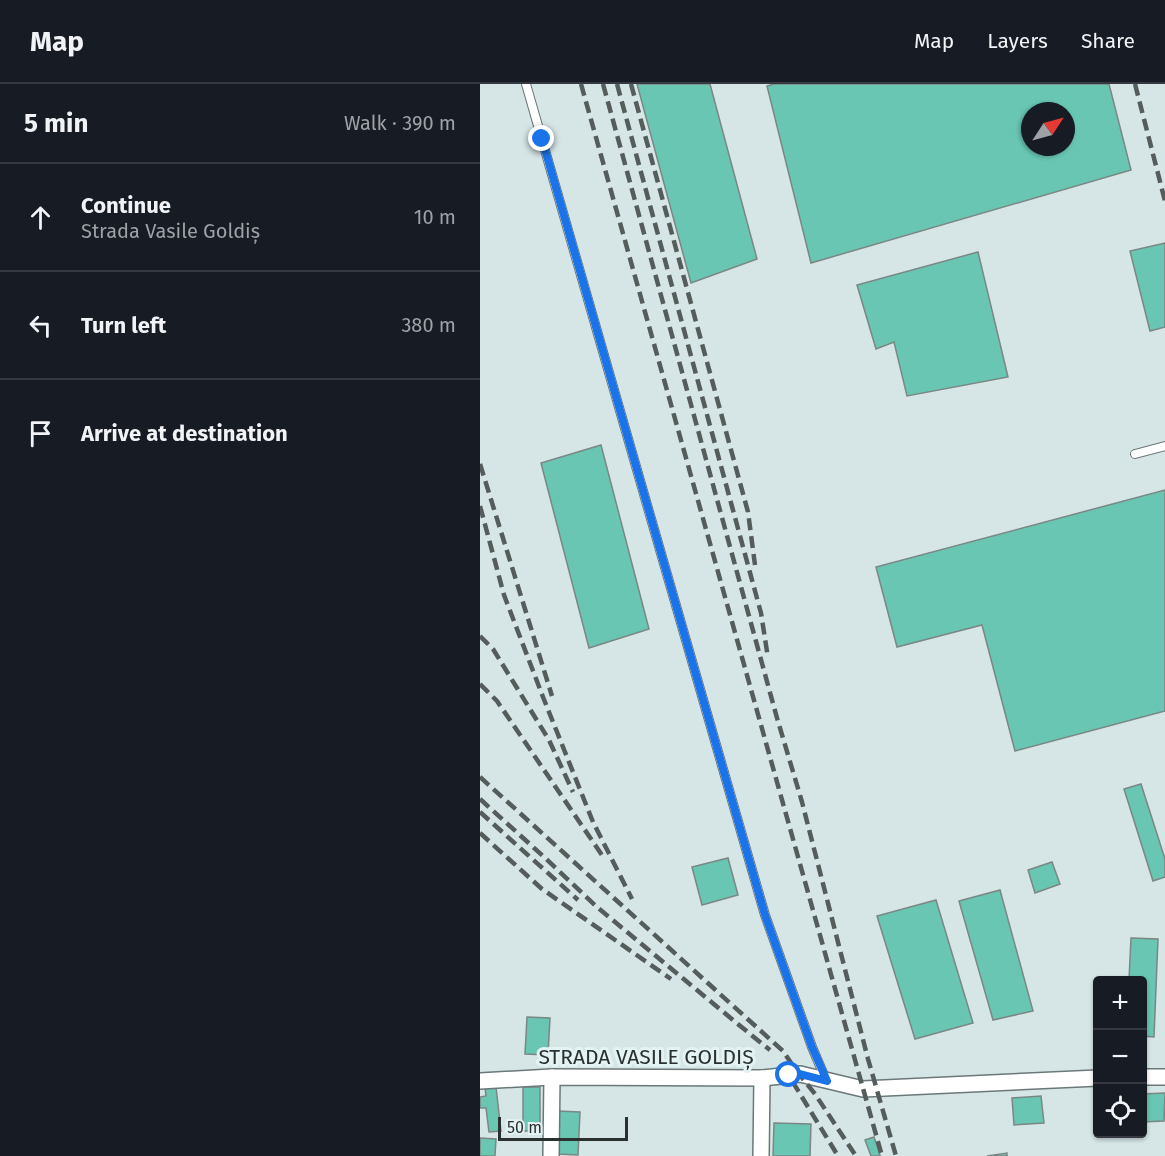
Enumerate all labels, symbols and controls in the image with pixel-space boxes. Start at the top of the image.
text: Map [30,25,84,58]
text: Map [914,28,954,54]
text: Layers [987,28,1048,54]
text: Share [1081,28,1135,54]
north arrow [1021,102,1075,156]
text: 5 min [24,108,88,139]
text: Walk · 390 m [344,111,456,135]
route end [528,125,554,151]
text: Continue [81,192,171,219]
icon: ahead [24,201,57,234]
text: 10 m [414,205,456,229]
text: Strada Vasile Goldiș [81,219,260,243]
icon: left [24,309,57,342]
text: Turn left [81,312,166,339]
text: 380 m [401,313,456,337]
icon: arrive [24,417,57,450]
text: Arrive at destination [81,420,288,447]
map controls [1093,976,1147,1138]
button: + [1093,976,1147,1030]
button: − [1093,1030,1147,1084]
street label: STRADA VASILE GOLDIȘ [538,1044,754,1070]
route start [775,1061,801,1087]
button: locate [1093,1084,1147,1138]
scale bar [498,1114,628,1142]
text: 50 m [507,1118,542,1137]

